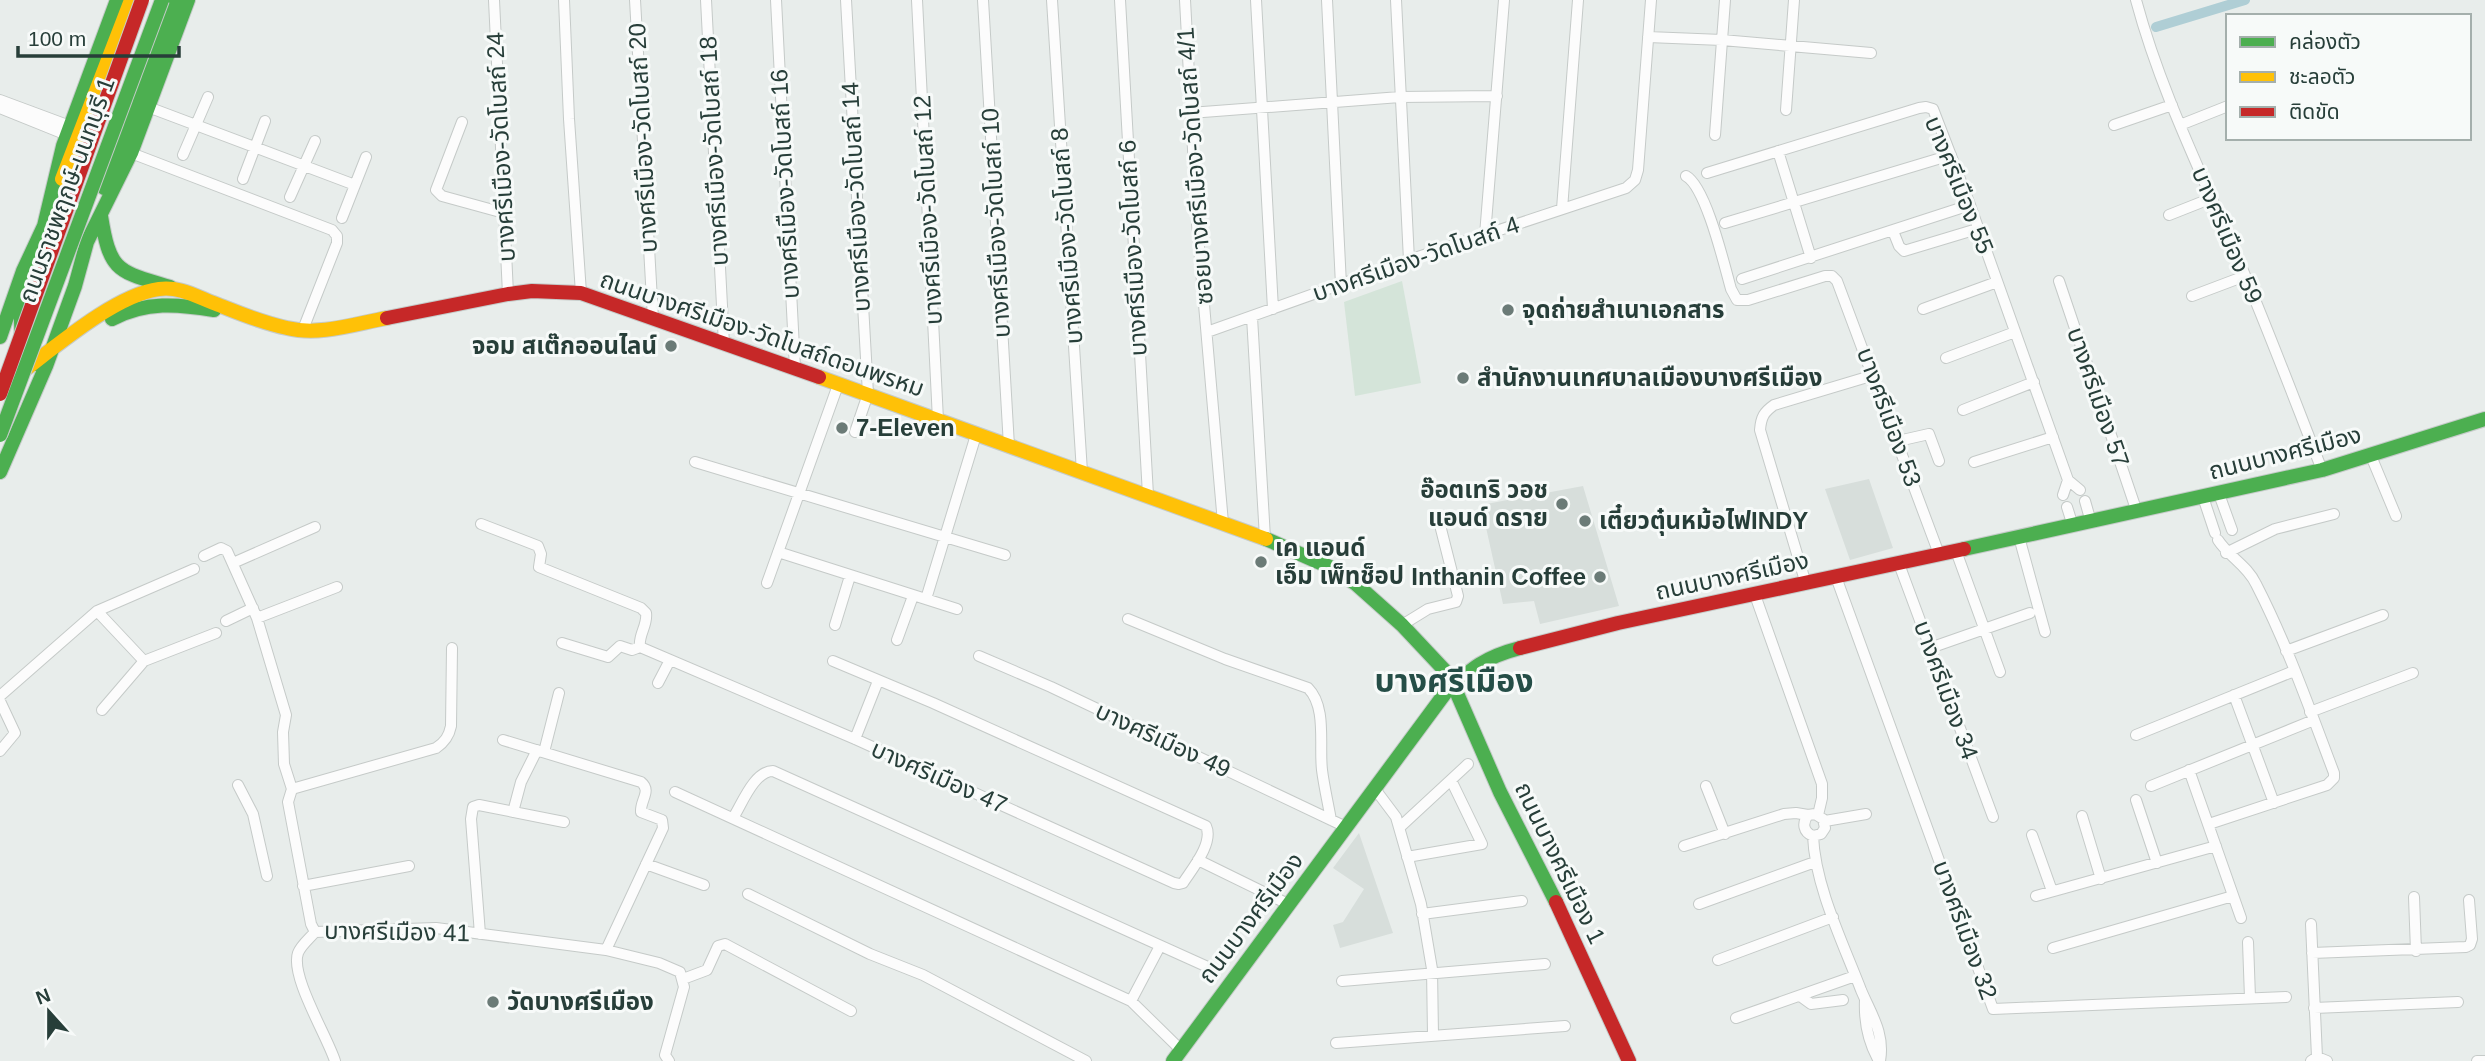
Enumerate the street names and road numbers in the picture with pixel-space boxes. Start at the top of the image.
street label: บางศรีเมือง-วัดโบสถ์ 20 [623,22,662,254]
street label: ซอยบางศรีเมือง-วัดโบสถ์ 4/1 [1171,26,1218,306]
street label: บางศรีเมือง-วัดโบสถ์ 24 [481,31,520,263]
street label: บางศรีเมือง-วัดโบสถ์ 18 [694,35,733,267]
street label: บางศรีเมือง-วัดโบสถ์ 16 [765,68,804,300]
street label: ถนนราชพฤกษ์-นนทบุรี 1 [13,74,122,307]
street label: บางศรีเมือง-วัดโบสถ์ 14 [836,81,875,313]
street label: บางศรีเมือง-วัดโบสถ์ 12 [908,94,947,326]
street label: บางศรีเมือง-วัดโบสถ์ 10 [976,107,1015,339]
street label: บางศรีเมือง 55 [1920,112,1999,257]
street label: บางศรีเมือง-วัดโบสถ์ 8 [1045,127,1088,345]
street label: บางศรีเมือง-วัดโบสถ์ 6 [1113,139,1152,357]
street label: บางศรีเมือง 59 [2187,162,2268,307]
street label: บางศรีเมือง-วัดโบสถ์ 4 [1309,210,1523,307]
street label: ถนนบางศรีเมือง-วัดโบสถ์ดอนพรหม [596,265,928,402]
street label: บางศรีเมือง 57 [2062,324,2135,470]
street label: บางศรีเมือง 53 [1852,344,1927,490]
street label: ถนนบางศรีเมือง [2206,421,2364,485]
street label: ถนนบางศรีเมือง [1653,546,1811,605]
street label: บางศรีเมือง 34 [1909,617,1984,763]
street label: บางศรีเมือง 49 [1091,697,1235,783]
street label: บางศรีเมือง 47 [867,735,1011,819]
street label: ถนนบางศรีเมือง 1 [1510,778,1611,948]
street label: ถนนบางศรีเมือง [1193,847,1308,988]
street label: บางศรีเมือง 32 [1928,857,2003,1003]
street label: บางศรีเมือง 41 [324,917,470,946]

